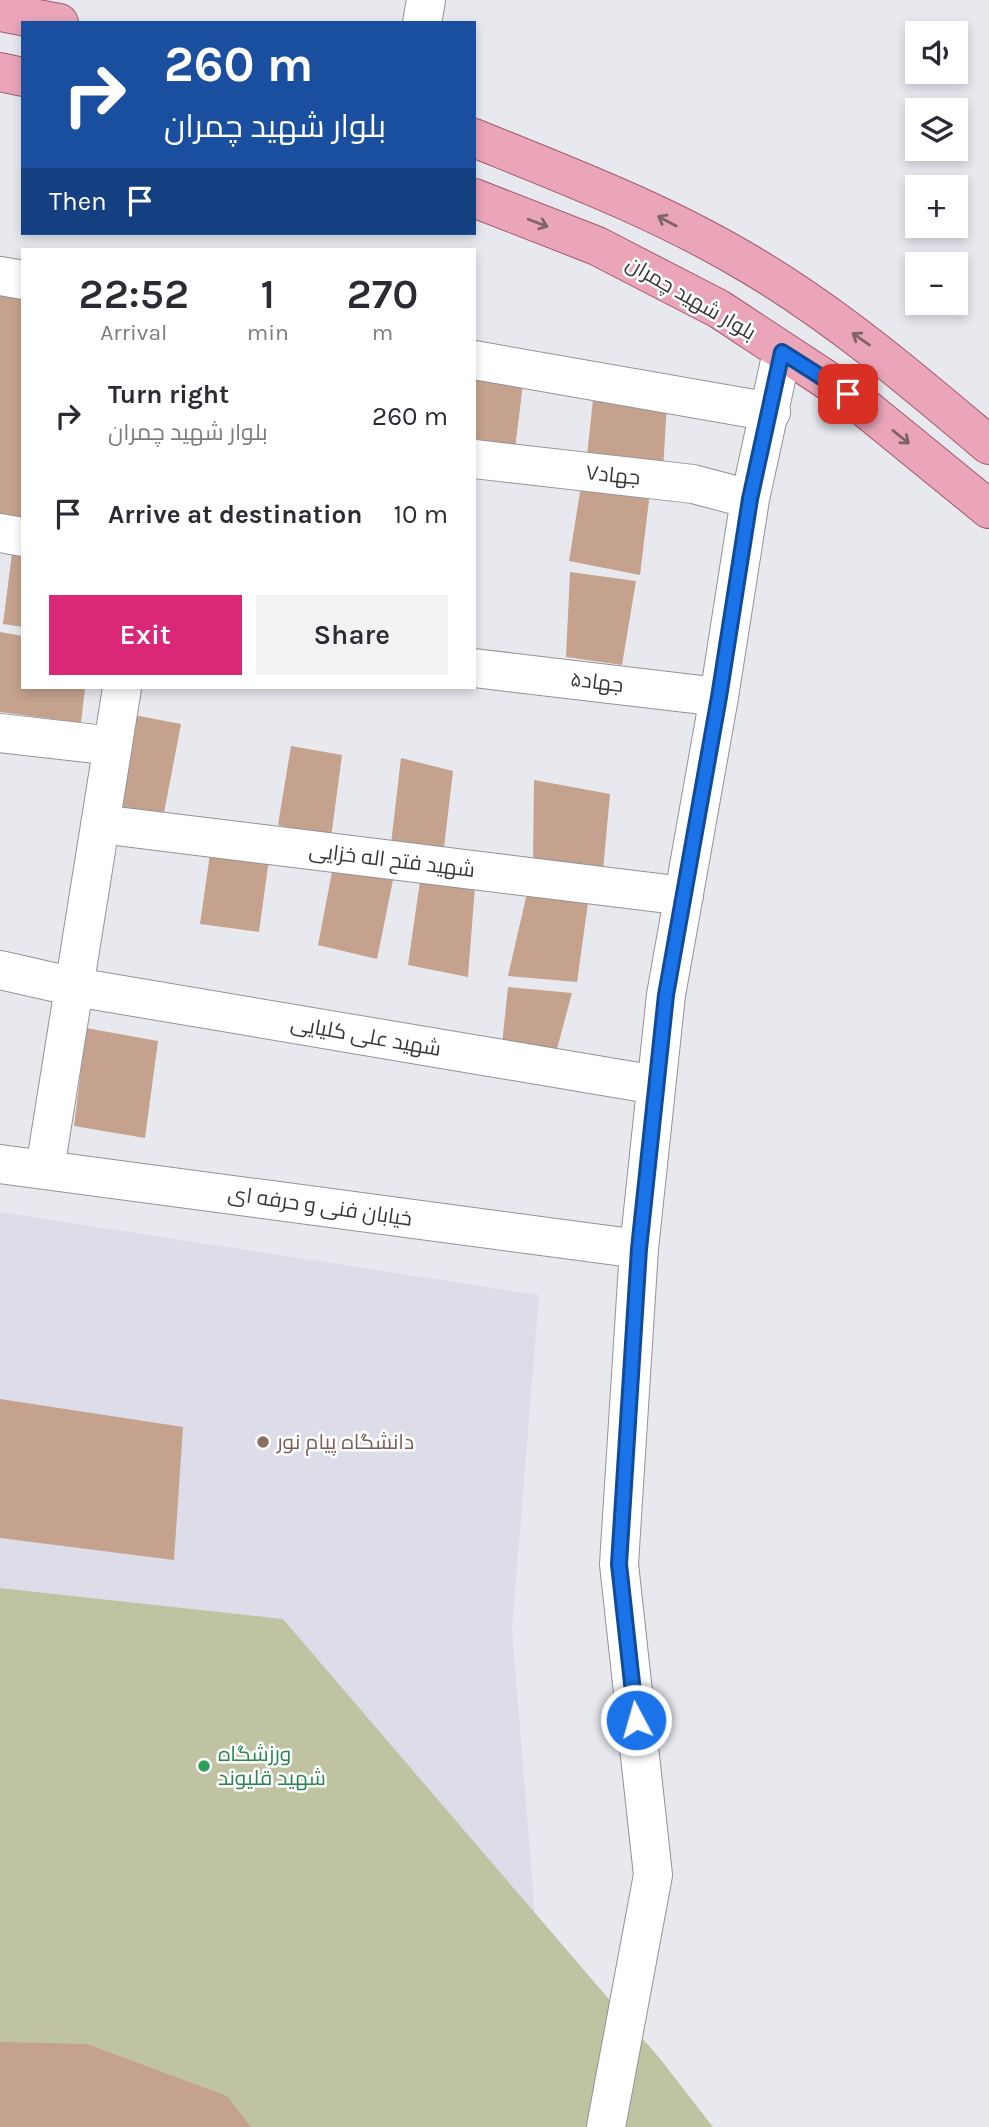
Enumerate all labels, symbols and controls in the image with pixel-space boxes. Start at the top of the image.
map controls [905,21,968,315]
button: sound [905,21,968,84]
text: 260 m [164,36,313,93]
icon: right [49,49,140,140]
button: layers [905,98,968,161]
text: بلوار شهید چمران [164,108,386,145]
button: + [905,175,968,238]
icon: arrive [121,182,159,220]
text: Then [49,186,107,217]
one-way arrow [657,213,678,227]
one-way arrow [526,218,548,230]
street label: بلوار شهید چمران [621,251,760,347]
button: − [905,252,968,315]
text: 22:52 [79,269,189,319]
text: 1 [260,269,275,319]
text: 270 [347,269,418,319]
text: Arrival [100,319,168,346]
text: min [247,319,289,346]
text: m [372,319,393,346]
one-way arrow [852,331,871,346]
pin [818,364,878,424]
icon: arrive [829,375,867,413]
text: Turn right [108,379,229,410]
icon: right [49,397,87,435]
text: 260 m [372,401,448,432]
text: بلوار شهید چمران [108,419,268,446]
one-way arrow [891,429,909,445]
street label: جهاد۷ [584,460,642,491]
icon: arrive [49,495,87,533]
text: Arrive at destination [108,499,362,530]
text: 10 m [393,499,448,530]
button: Exit [49,595,242,675]
button: Share [256,595,448,675]
street label: جهاد۵ [569,667,625,698]
street label: شهید فتح اله خزایی [307,838,476,884]
street label: شهید علی کلیایی [289,1011,443,1062]
street label: خیابان فنی و حرفه ای [226,1181,414,1232]
place label: دانشگاه پیام نور [276,1430,414,1456]
marker: دانشگاه پیام نور [255,1434,271,1450]
position arrow [599,1683,673,1757]
place label: ورزشگاه شهید قلیوند [218,1742,326,1791]
marker: ورزشگاه شهید قلیوند [196,1758,212,1774]

